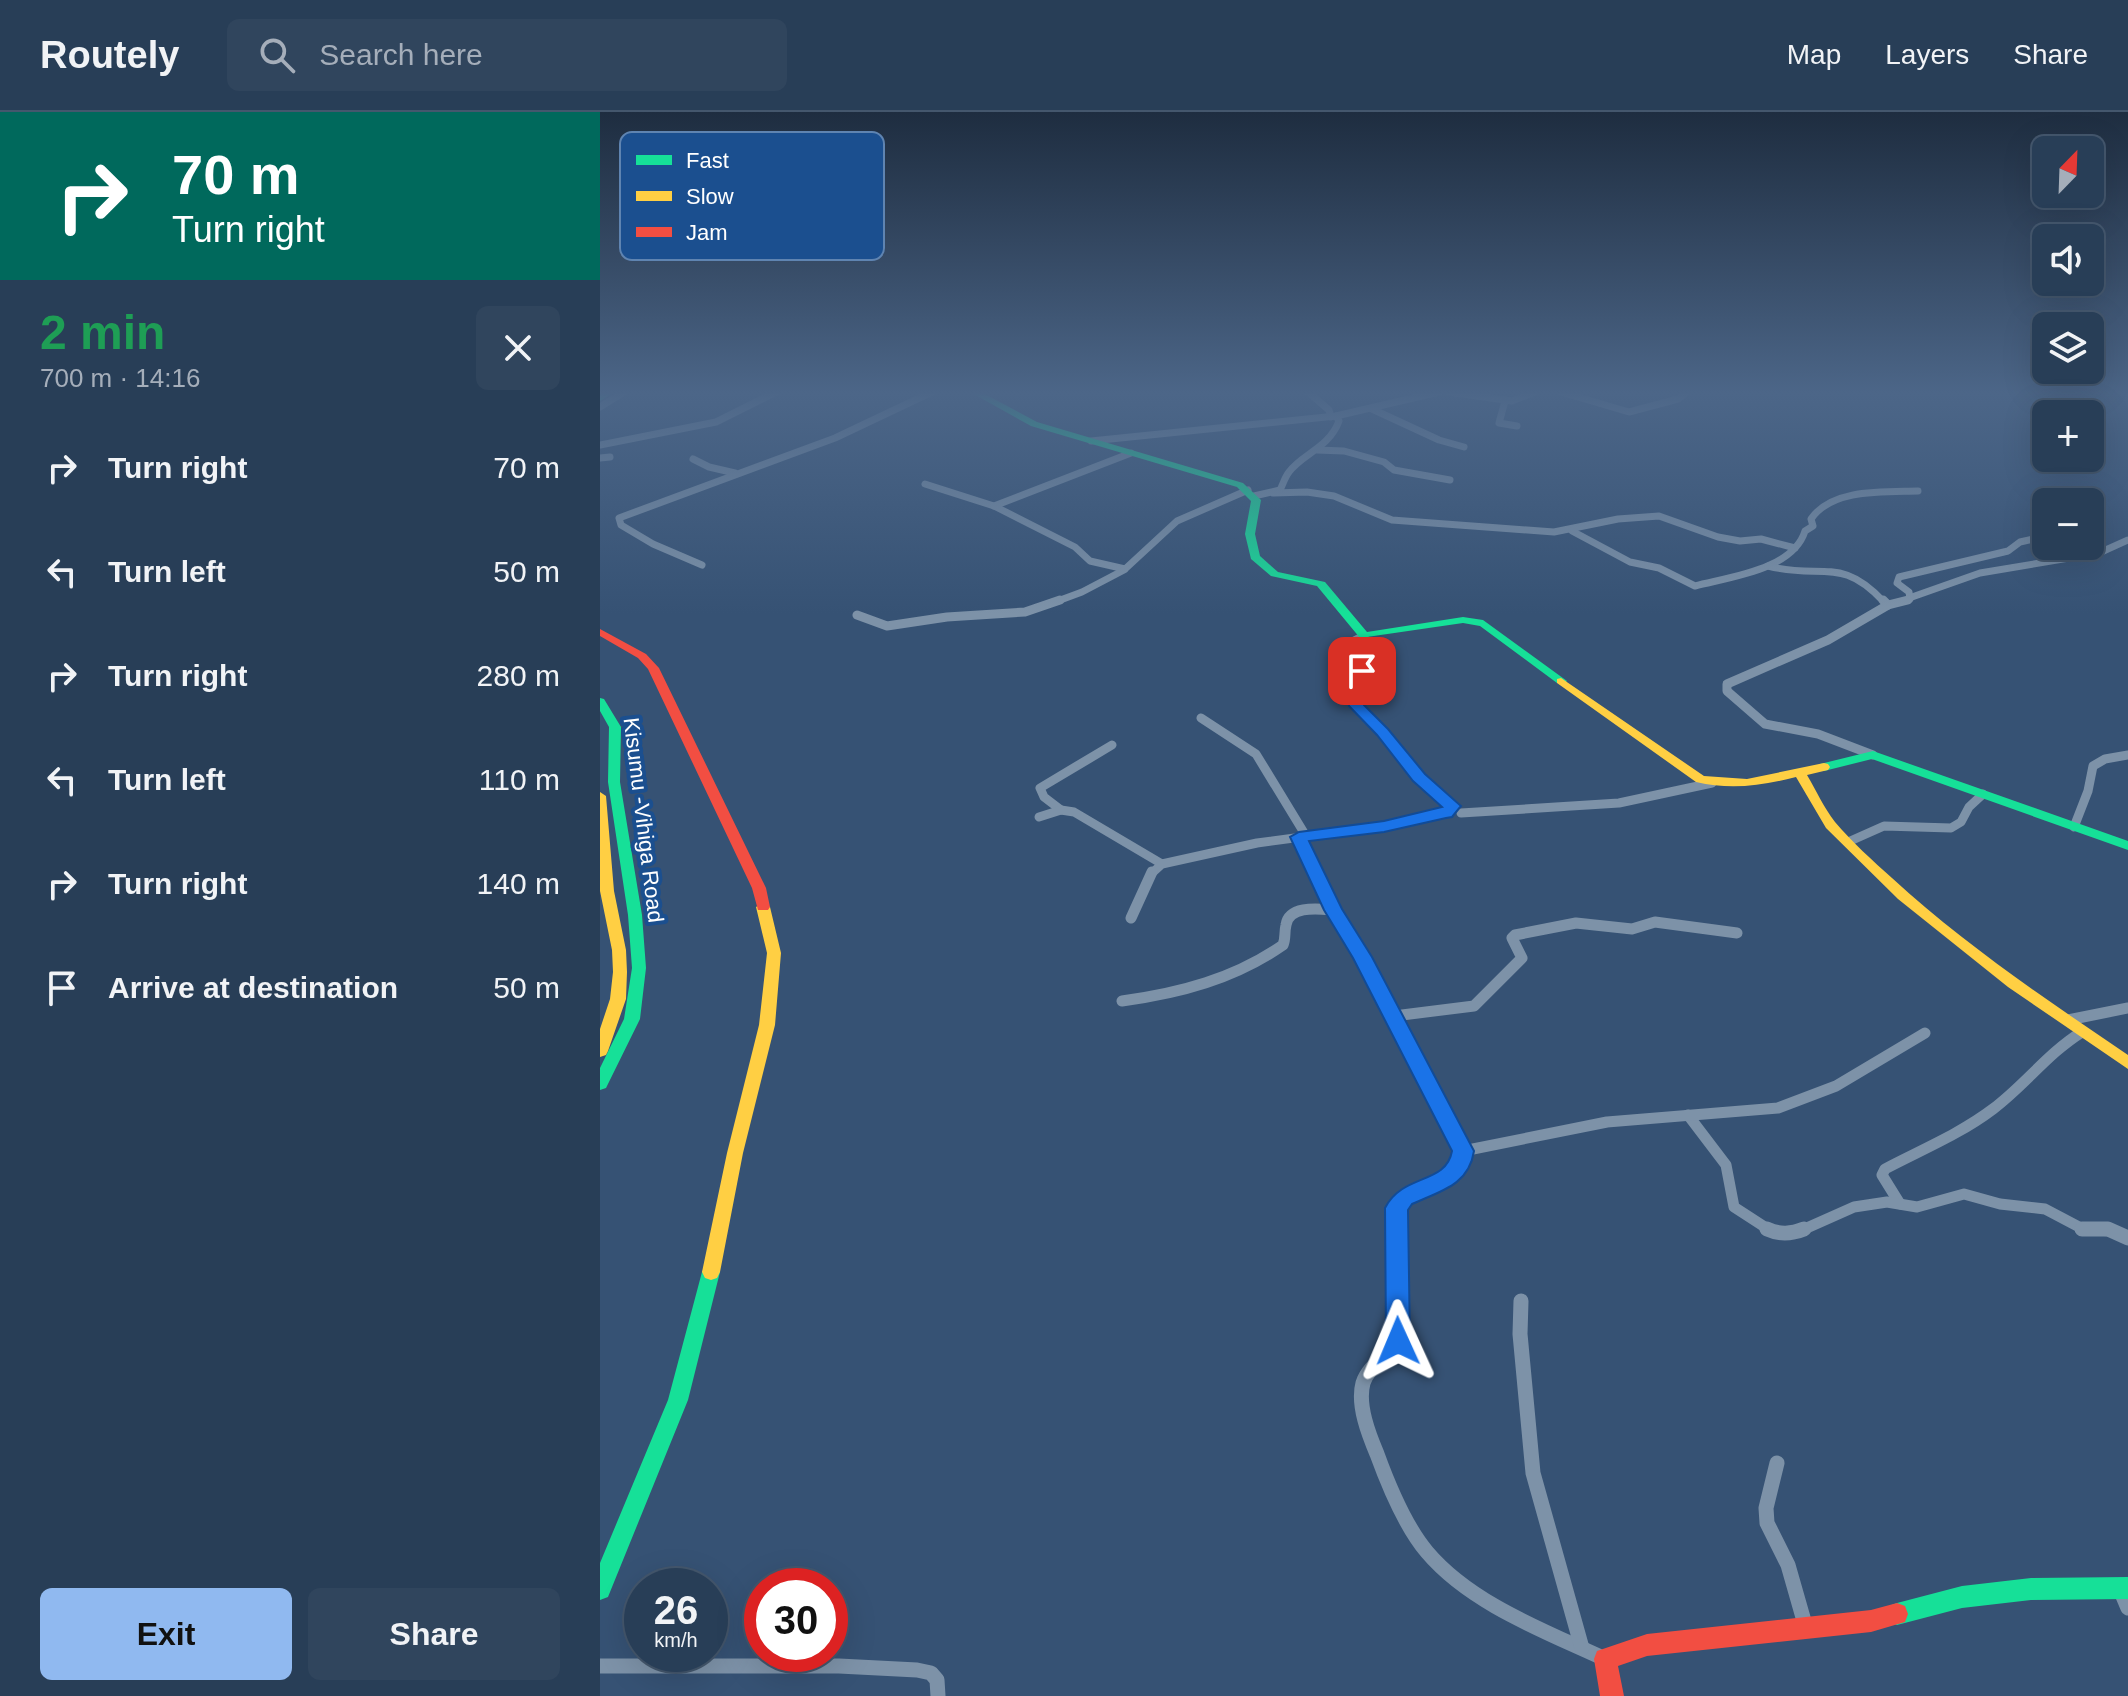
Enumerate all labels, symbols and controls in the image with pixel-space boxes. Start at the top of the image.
search box [227,19,787,91]
icon: search [255,33,299,77]
text: Routely [40,34,179,76]
text: Search here [319,38,483,71]
text: Map [1787,39,1841,70]
text: Layers [1885,39,1969,70]
text: Share [2013,39,2088,70]
legend [620,132,884,260]
north arrow [2032,136,2104,208]
map controls [2032,136,2104,560]
text: 70 m [172,143,300,206]
icon: right [40,144,144,248]
text: Fast [686,148,729,173]
text: Slow [686,184,734,209]
text: Turn right [172,209,325,250]
text: Jam [686,220,728,245]
button: sound [2032,224,2104,296]
text: 2 min [40,306,165,359]
button: close [476,306,560,390]
button: layers [2032,312,2104,384]
text: 700 m · 14:16 [40,363,200,393]
button: + [2032,400,2104,472]
icon: right [40,446,84,490]
text: Turn right [108,451,247,484]
text: 70 m [493,451,560,484]
button: − [2032,488,2104,560]
icon: left [40,550,84,594]
text: Turn left [108,555,226,588]
text: 50 m [493,555,560,588]
pin [1328,637,1396,705]
icon: arrive [1340,649,1384,693]
icon: right [40,654,84,698]
text: Turn right [108,659,247,692]
text: 280 m [477,659,560,692]
street label: Kisumu -Vihiga Road [619,716,668,924]
icon: left [40,758,84,802]
text: Turn left [108,763,226,796]
text: 110 m [479,763,560,796]
icon: right [40,862,84,906]
text: Turn right [108,867,247,900]
text: 140 m [477,867,560,900]
icon: arrive [40,966,84,1010]
text: Arrive at destination [108,971,398,1004]
text: 50 m [493,971,560,1004]
position arrow [1356,1299,1440,1383]
speed limit sign: 30 [744,1568,848,1672]
button: Exit [40,1588,292,1680]
button: Share [308,1588,560,1680]
text: 26 [654,1588,698,1632]
text: km/h [654,1629,698,1651]

